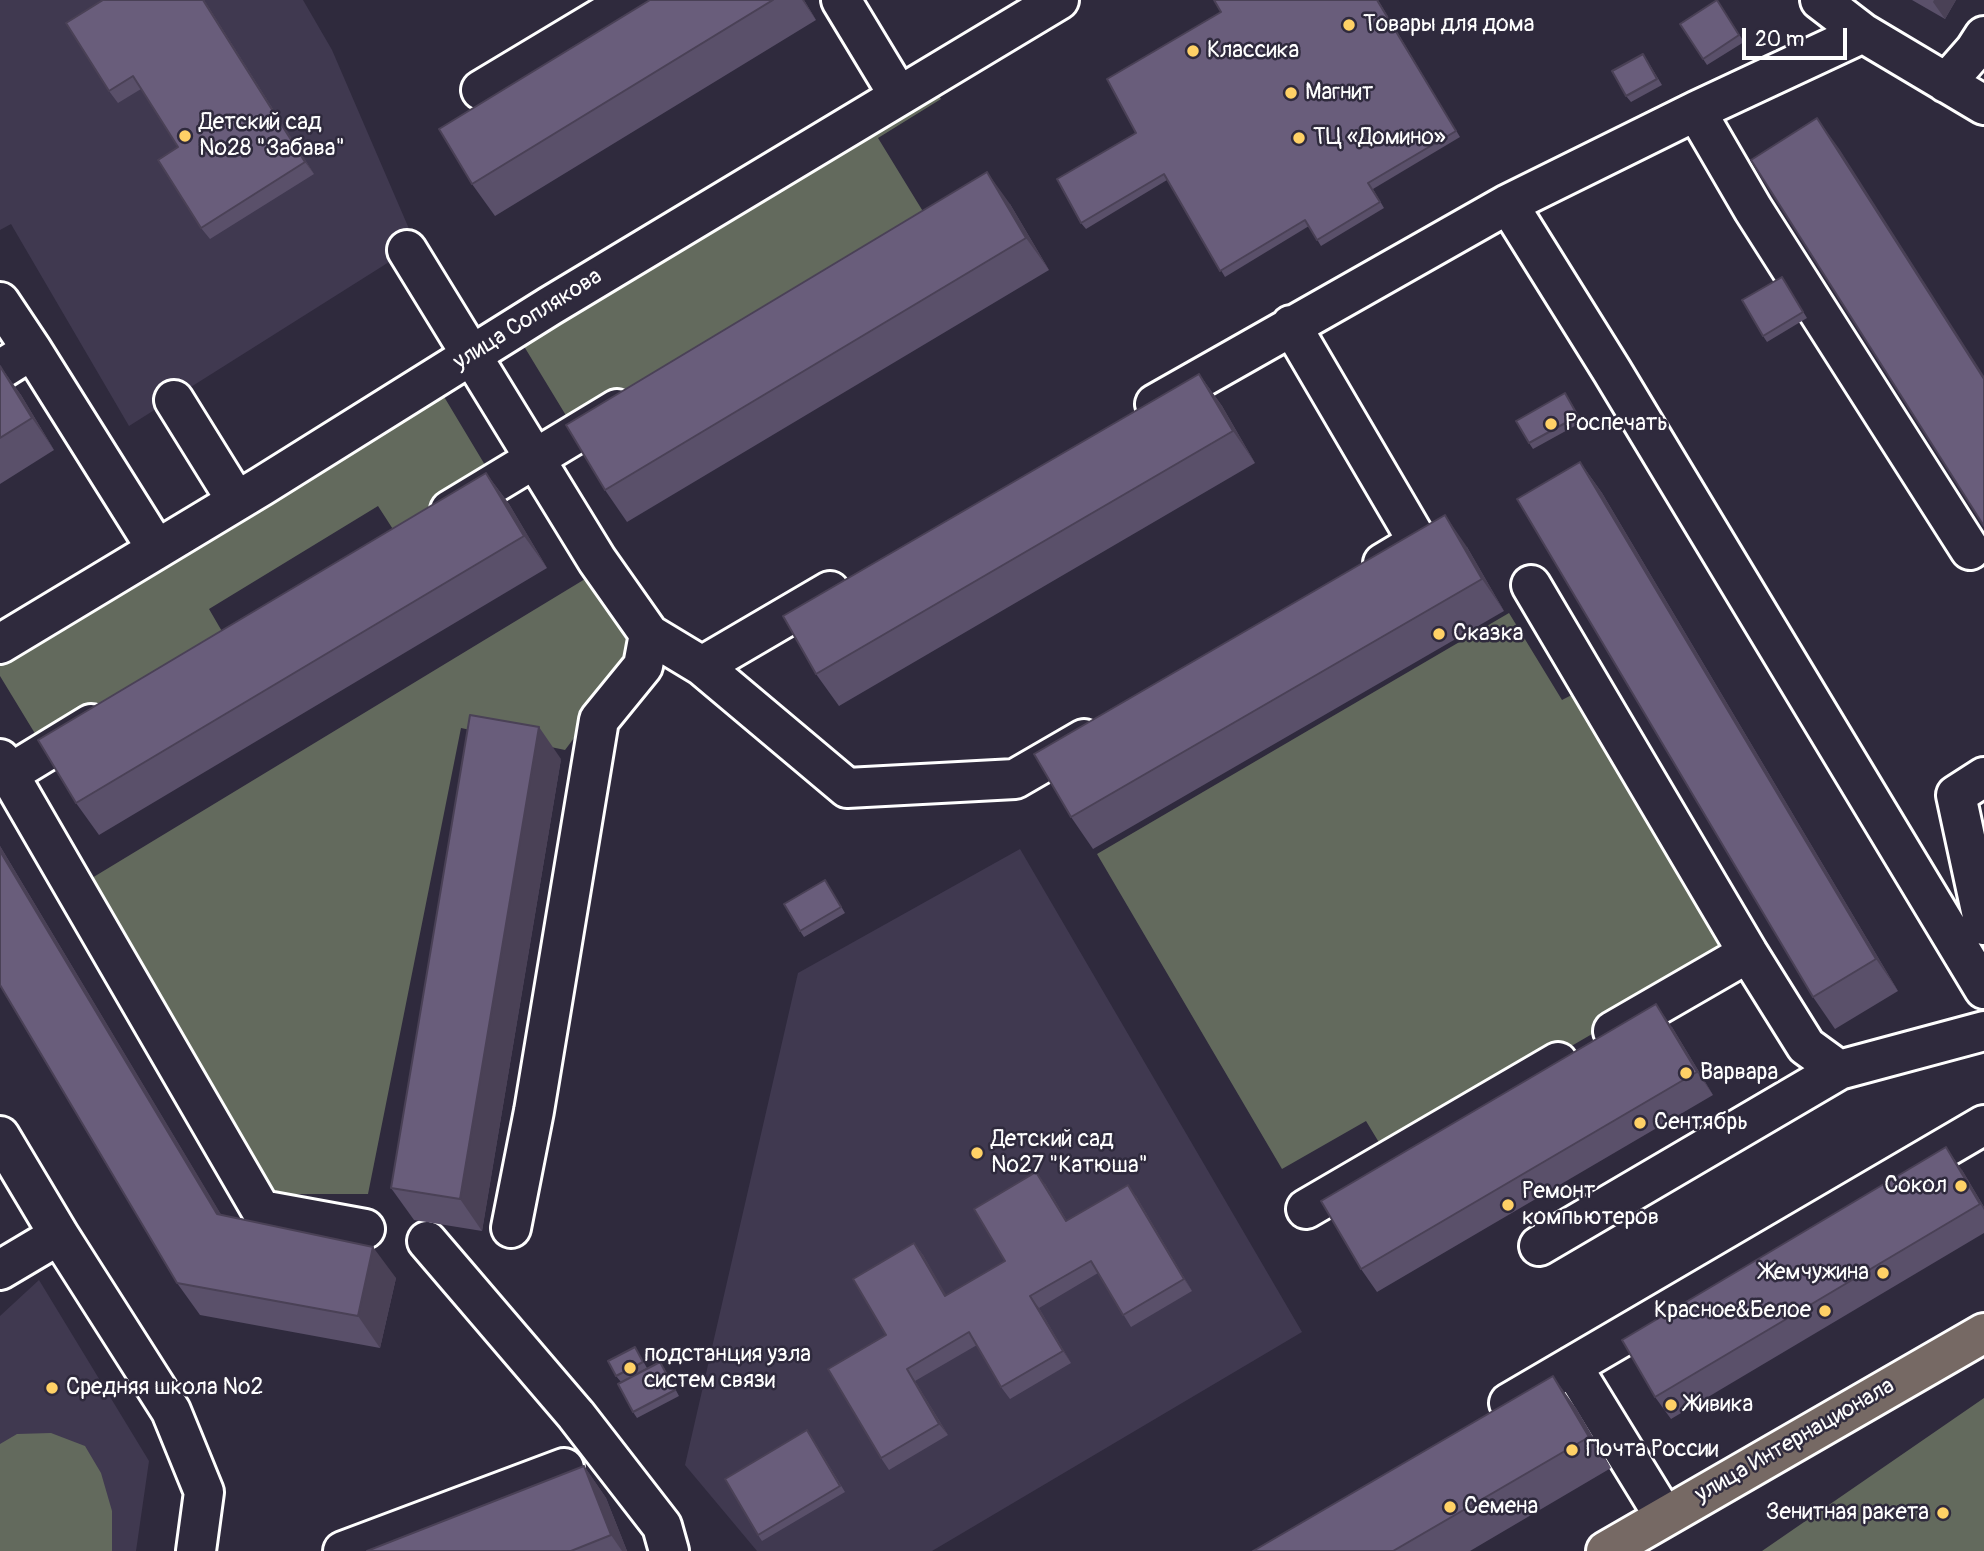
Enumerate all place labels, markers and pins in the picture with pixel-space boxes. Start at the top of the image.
place label: Товары для дома [1363,11,1534,39]
marker: Товары для дома [1341,17,1357,33]
place label: Классика [1207,37,1299,65]
marker: Классика [1185,43,1201,59]
place label: Магнит [1305,79,1373,107]
marker: Магнит [1283,85,1299,101]
place label: Детский сад №28 "Забава" [199,109,345,163]
place label: ТЦ «Домино» [1313,124,1446,152]
marker: Детский сад №28 "Забава" [177,128,193,144]
marker: ТЦ «Домино» [1291,130,1307,146]
place label: Роспечать [1565,410,1668,438]
marker: Роспечать [1543,416,1559,432]
place label: Сказка [1453,620,1523,648]
marker: Сказка [1431,626,1447,642]
place label: Варвара [1700,1059,1778,1087]
marker: Варвара [1678,1065,1694,1081]
place label: Сентябрь [1654,1109,1748,1137]
marker: Сентябрь [1632,1115,1648,1131]
place label: Детский сад №27 "Катюша" [991,1126,1148,1180]
marker: Детский сад №27 "Катюша" [969,1145,985,1161]
place label: Сокол [1884,1172,1947,1200]
place label: Ремонт компьютеров [1522,1178,1659,1232]
marker: Сокол [1953,1178,1969,1194]
marker: Ремонт компьютеров [1500,1197,1516,1213]
place label: Жемчужина [1760,1259,1869,1287]
marker: Жемчужина [1875,1265,1891,1281]
place label: Красное&Белое [1654,1297,1811,1325]
marker: Красное&Белое [1817,1303,1833,1319]
place label: подстанция узла систем связи [644,1341,811,1395]
marker: подстанция узла систем связи [622,1360,638,1376]
place label: Средняя школа №2 [66,1374,263,1402]
marker: Средняя школа №2 [44,1380,60,1396]
place label: Живика [1685,1391,1753,1419]
marker: Живика [1663,1397,1679,1413]
place label: Почта России [1586,1436,1719,1464]
marker: Почта России [1564,1442,1580,1458]
place label: Семена [1464,1493,1538,1521]
marker: Семена [1442,1499,1458,1515]
place label: Зенитная ракета [1766,1499,1929,1527]
marker: Зенитная ракета [1935,1505,1951,1521]

